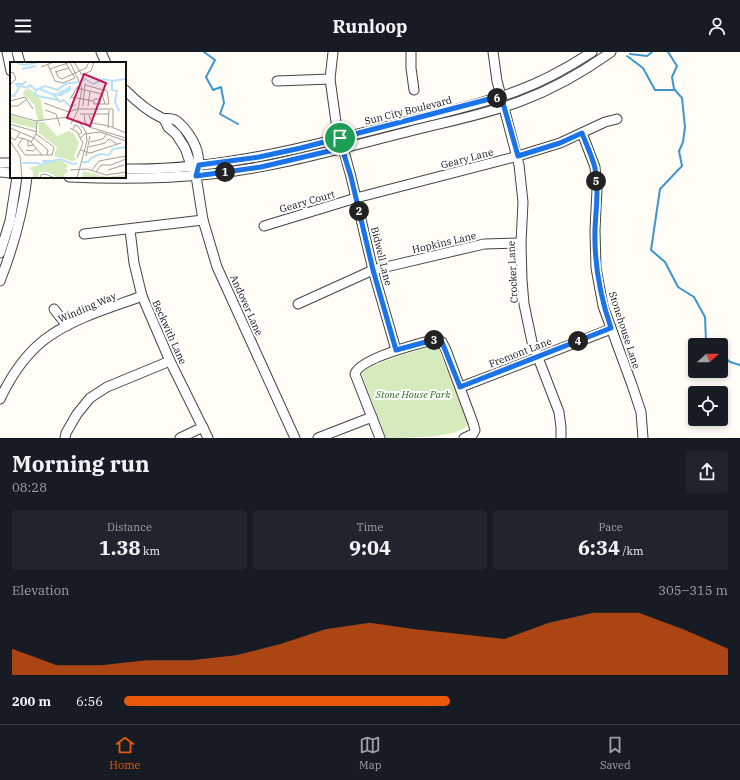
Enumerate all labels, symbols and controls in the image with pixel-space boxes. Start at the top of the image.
icon: menu [12,15,34,37]
text: Runloop [332,15,408,38]
icon: person [706,15,728,37]
inset map [10,62,126,178]
pin: 6 [487,88,507,108]
text: 6 [494,91,500,105]
street label: Sun City Boulevard [363,93,453,128]
pin [323,121,357,155]
icon: arrive [329,127,351,149]
street label: Geary Lane [440,145,495,172]
pin: 1 [215,162,235,182]
text: 1 [222,165,228,179]
pin: 5 [586,171,606,191]
text: 5 [593,174,599,188]
street label: Geary Court [278,187,337,216]
pin: 2 [349,201,369,221]
text: 2 [356,204,362,218]
street label: Bidwell Lane [368,225,395,287]
street label: Hopkins Lane [411,229,477,256]
street label: Crocker Lane [504,240,521,304]
street label: Andover Lane [227,273,266,338]
street label: Winding Way [56,289,119,326]
street label: Stonehouse Lane [606,290,643,370]
street label: Beckwith Lane [150,298,190,366]
pin: 3 [424,330,444,350]
pin: 4 [568,331,588,351]
text: 3 [431,333,437,347]
text: 4 [575,334,581,348]
street label: Fremont Lane [487,335,553,370]
north arrow [688,338,728,378]
map controls [688,338,728,426]
button: locate [688,386,728,426]
park label: Stone House Park [374,388,451,401]
text: Morning run [12,449,150,478]
button: share [686,451,728,493]
text: 08:28 [12,479,47,496]
text: Distance [107,520,152,534]
text: Time [356,520,384,534]
text: Pace [599,520,623,534]
text: 1.38 [99,534,140,561]
text: 9:04 [349,534,391,561]
text: 6:34 [578,534,620,561]
text: km [140,544,160,558]
text: /km [620,544,643,558]
text: Elevation [12,582,69,599]
text: 305–315 m [658,582,728,599]
text: 200 m [12,693,51,710]
text: 6:56 [76,693,103,710]
tab: Home [109,734,141,772]
tab: Map [359,734,381,772]
tab: Saved [600,734,631,772]

